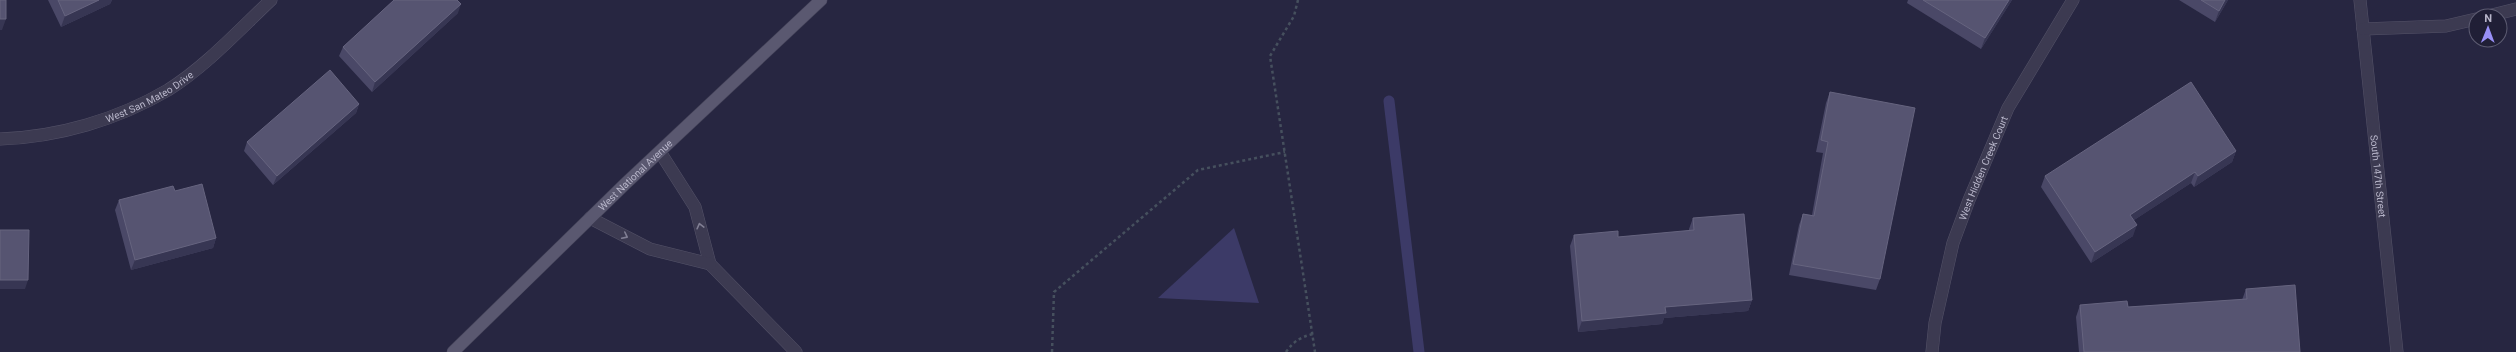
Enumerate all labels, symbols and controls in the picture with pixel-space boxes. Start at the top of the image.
north arrow [2468,8,2508,48]
text: N [2484,12,2492,25]
street label: West San Mateo Drive [104,69,195,125]
street label: West Hidden Creek Court [1957,114,2010,222]
street label: South 147th Street [2368,134,2388,218]
street label: West National Avenue [596,138,675,213]
one-way arrow [696,223,705,230]
one-way arrow [621,231,628,239]

